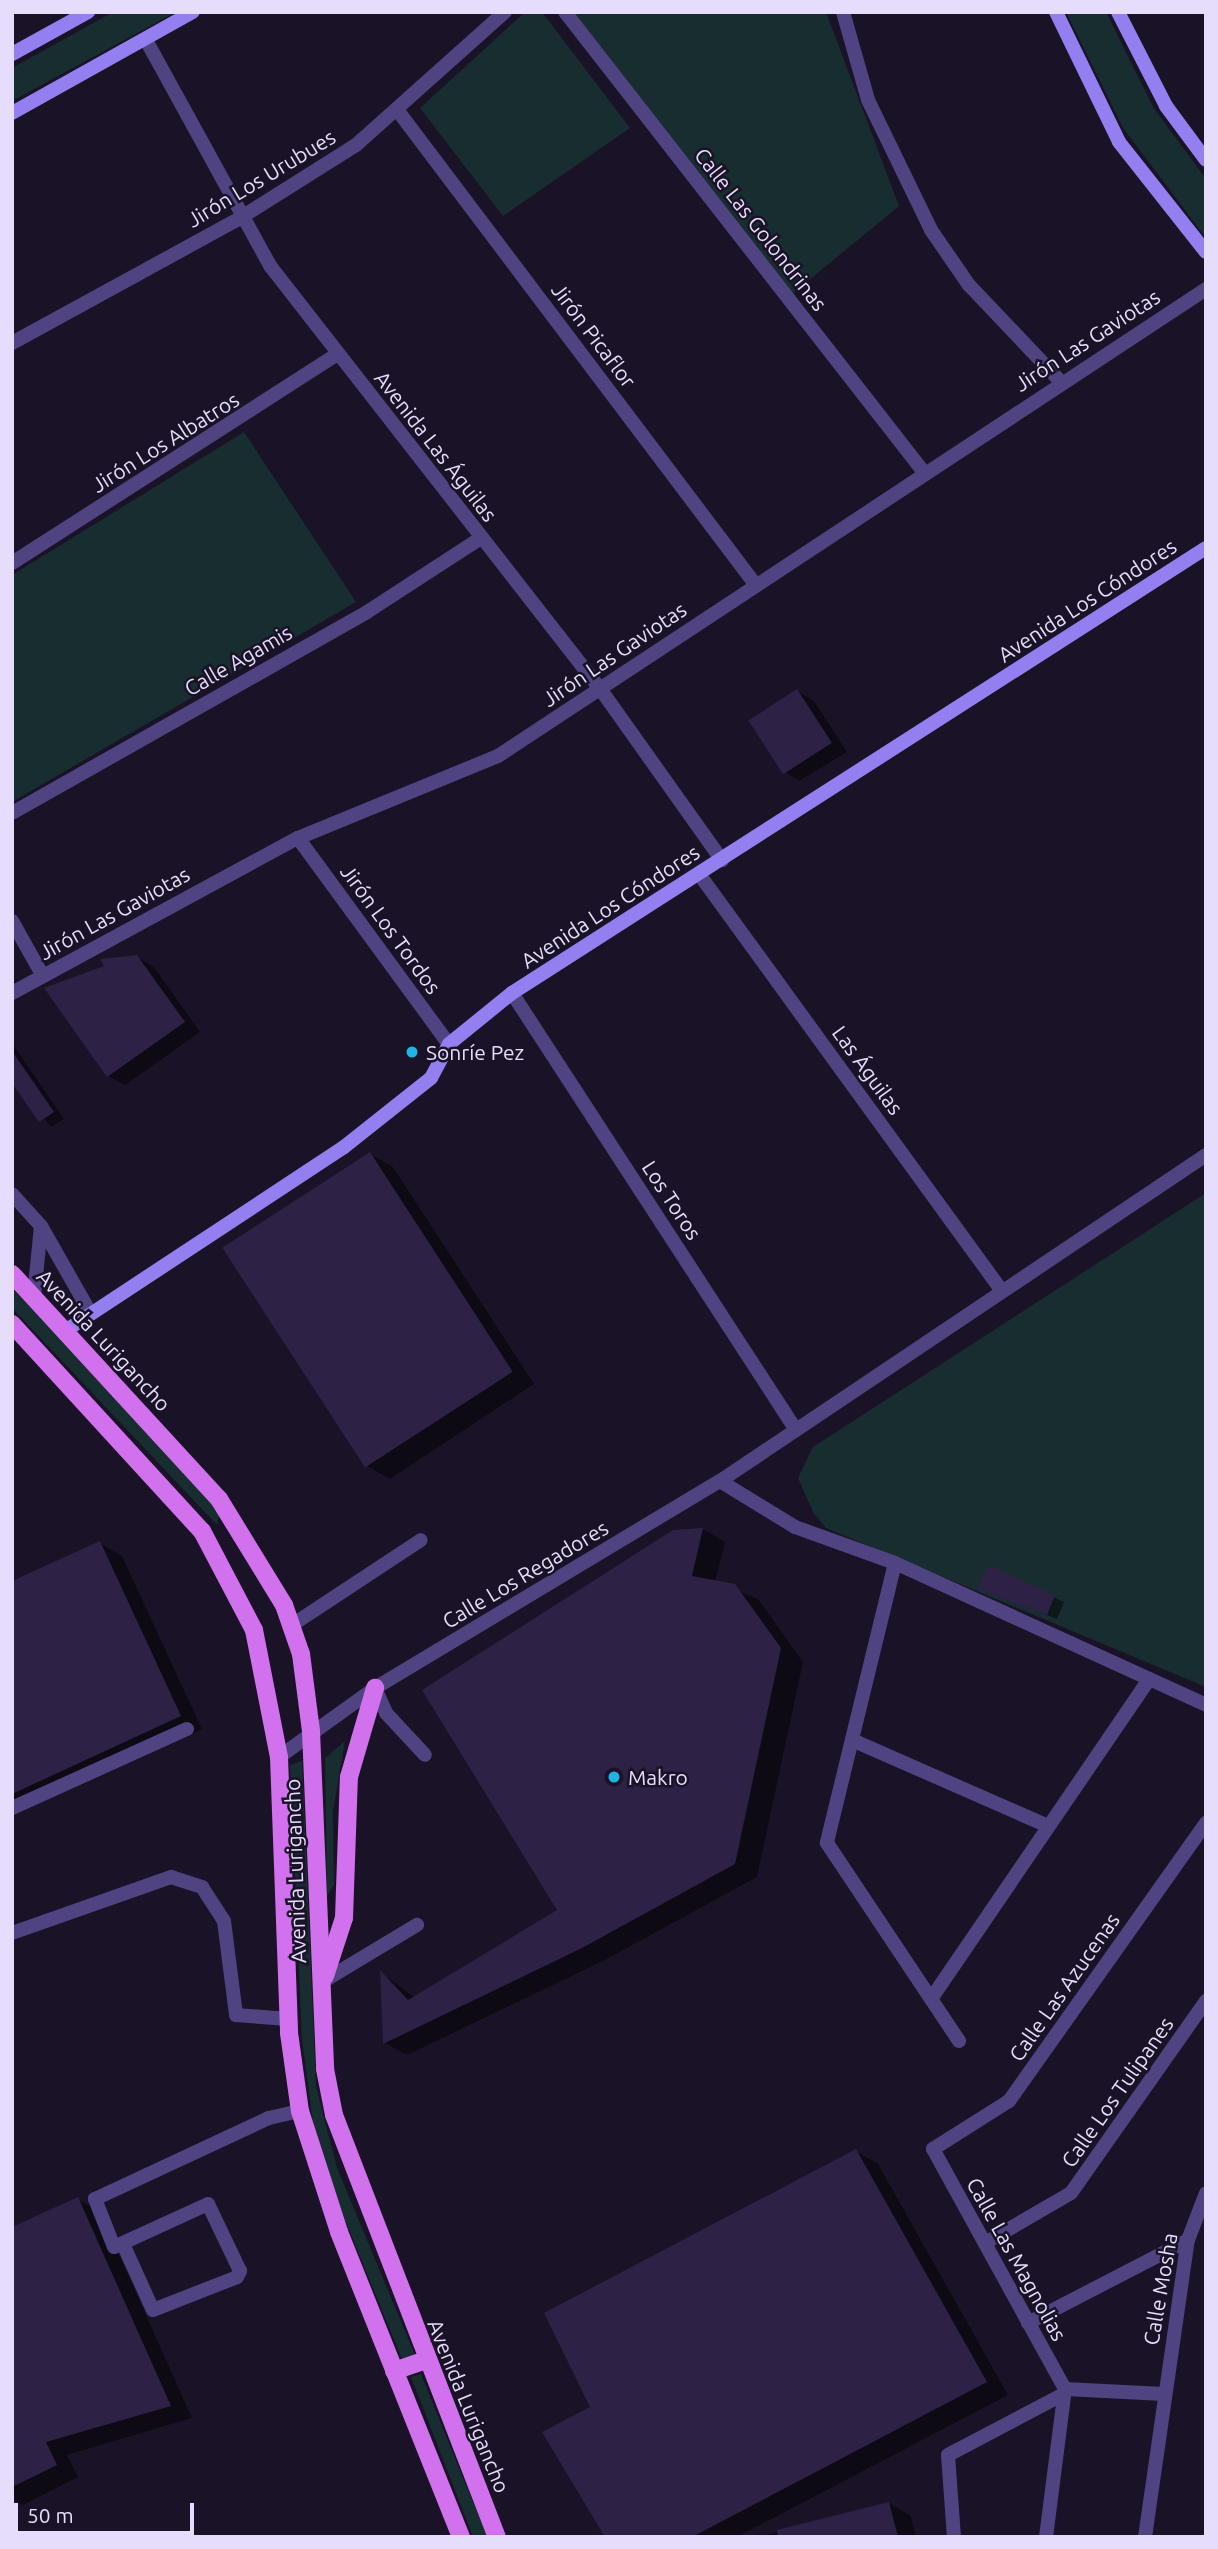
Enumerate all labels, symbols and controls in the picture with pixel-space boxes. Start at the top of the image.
street label: Jirón Los Urubues [182,124,340,232]
street label: Calle Las Golondrinas [690,143,832,315]
street label: Jirón Picaflor [547,278,641,392]
street label: Jirón Las Gaviotas [1010,284,1164,396]
street label: Avenida Las Águilas [369,366,503,526]
street label: Jirón Los Albatros [87,386,243,498]
street label: Avenida Los Cóndores [993,533,1181,667]
street label: Jirón Las Gaviotas [537,596,691,712]
street label: Calle Agamis [180,619,296,701]
street label: Avenida Los Cóndores [516,839,704,973]
street label: Jirón Los Tordos [336,859,446,999]
street label: Jirón Las Gaviotas [34,861,194,965]
street label: Las Águilas [827,1021,909,1119]
place label: Sonríe Pez [426,1039,524,1065]
marker: Sonríe Pez [404,1044,420,1060]
street label: Los Toros [637,1156,707,1244]
street label: Avenida Lurigancho [32,1264,176,1416]
street label: Calle Los Regadores [438,1515,612,1633]
place label: Makro [628,1764,688,1790]
marker: Makro [606,1769,622,1785]
street label: Avenida Lurigancho [279,1778,311,1964]
street label: Calle Las Azucenas [1003,1908,1125,2066]
street label: Calle Los Tulipanes [1056,2012,1178,2172]
street label: Calle Las Magnolias [962,2173,1072,2345]
street label: Calle Mosha [1138,2231,1182,2347]
street label: Avenida Lurigancho [423,2316,515,2496]
scale bar [18,2490,198,2534]
text: 50 m [27,2503,74,2527]

